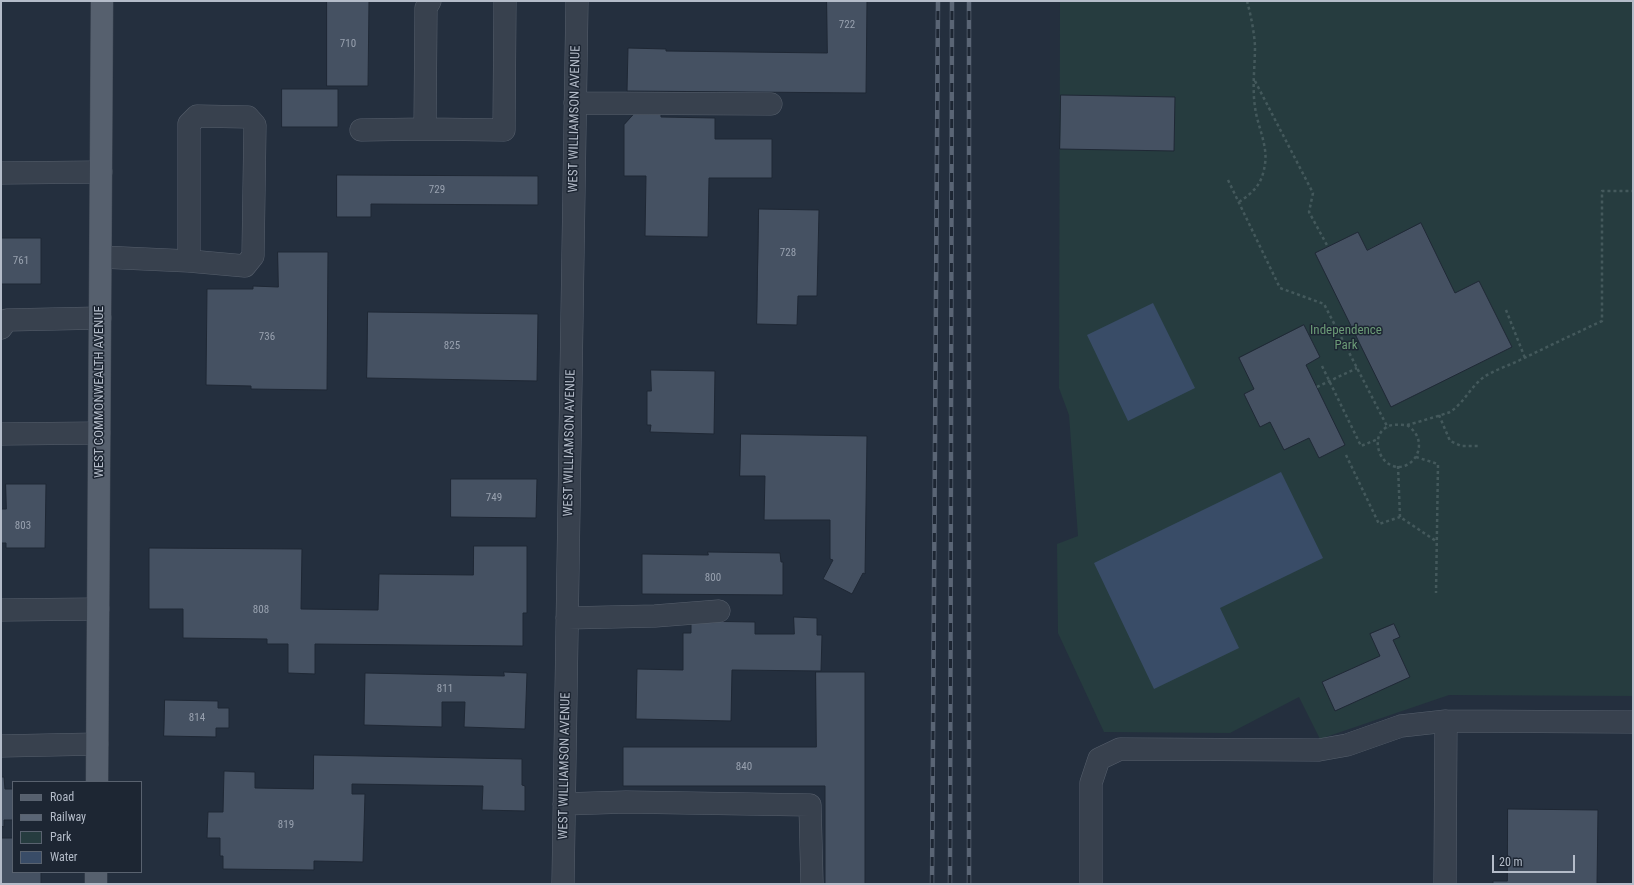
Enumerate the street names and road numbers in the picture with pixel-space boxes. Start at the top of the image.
street label: WEST WILLIAMSON AVENUE [566,45,584,193]
street label: WEST COMMONWEALTH AVENUE [92,306,108,478]
street label: WEST WILLIAMSON AVENUE [561,369,579,517]
street label: WEST WILLIAMSON AVENUE [556,692,574,840]

